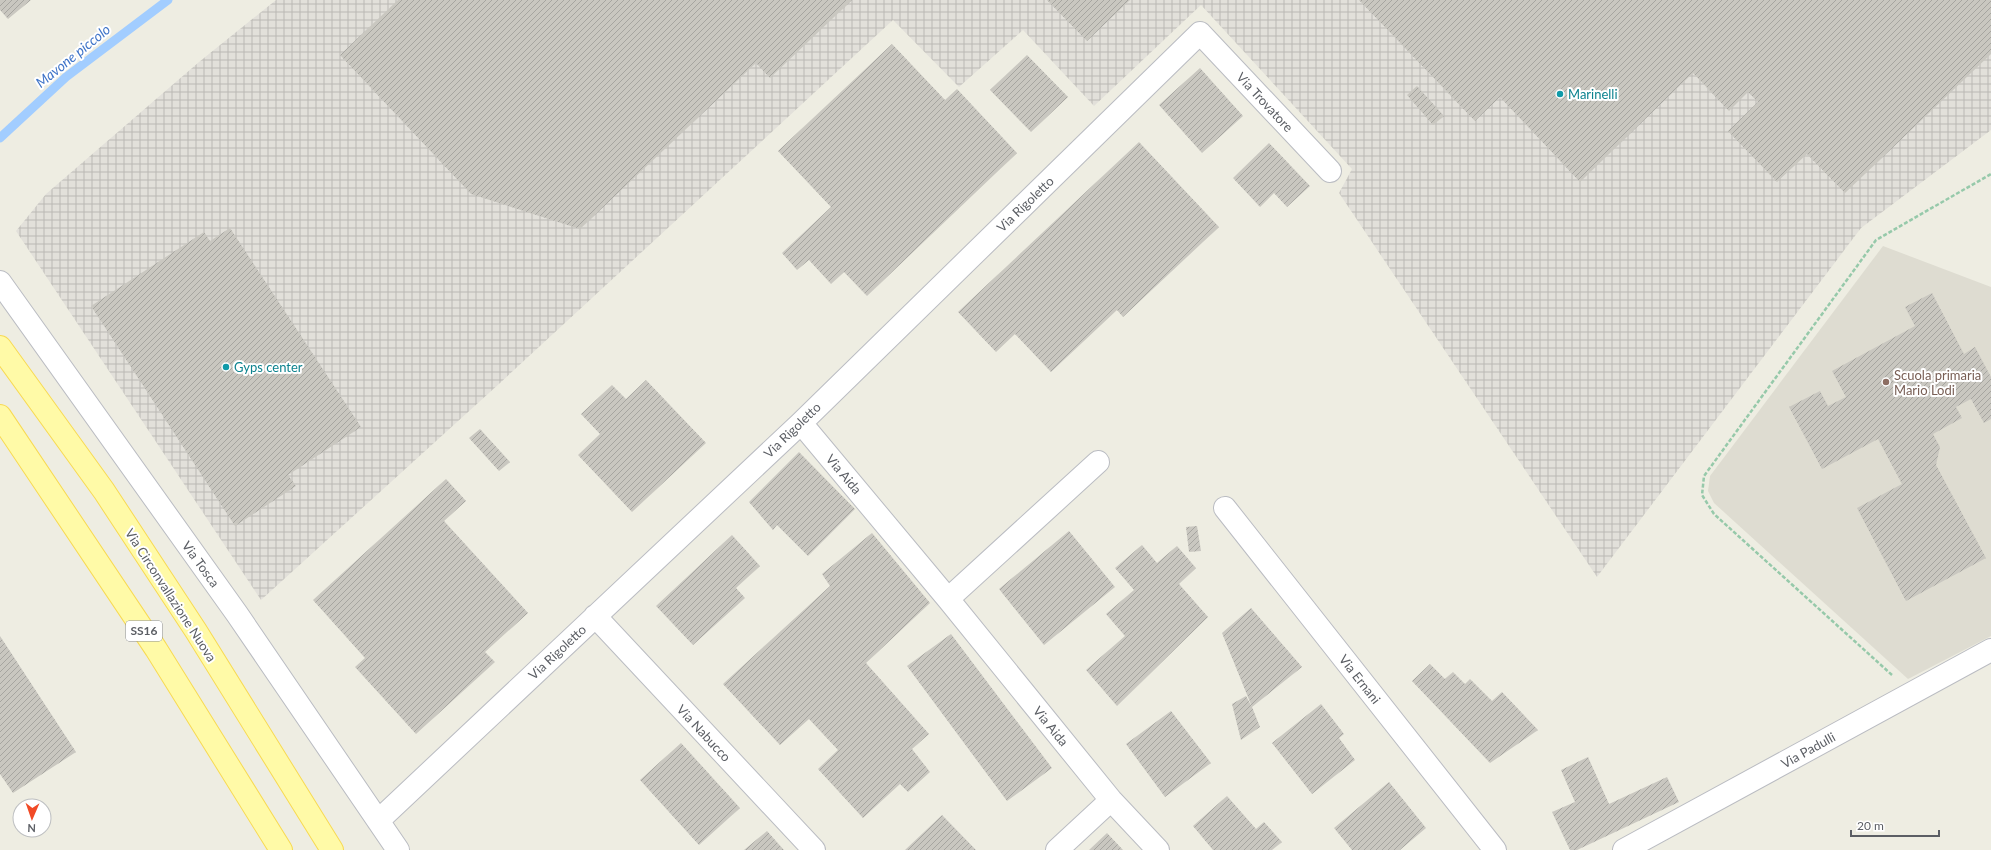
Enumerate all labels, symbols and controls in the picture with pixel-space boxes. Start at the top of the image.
water label: Mavone piccolo [32,20,113,91]
street label: Via Trovatore [1233,69,1297,135]
place label: Marinelli [1568,86,1618,102]
marker: Marinelli [1555,89,1565,99]
street label: Via Rigoletto [993,173,1057,235]
place label: Gyps center [234,359,303,375]
marker: Gyps center [221,362,231,372]
place label: Scuola primaria Mario Lodi [1894,367,1981,398]
marker: Scuola primaria Mario Lodi [1881,377,1891,387]
street label: Via Rigoletto [760,399,824,461]
street label: Via Aida [823,451,865,497]
street label: Via Circonvallazione Nuova [122,526,220,664]
street label: Via Tosca [179,538,223,590]
road number: SS16 [126,621,162,641]
street label: Via Rigoletto [525,621,589,683]
street label: Via Ernani [1336,651,1384,707]
street label: Via Nabucco [674,701,734,765]
street label: Via Aida [1030,703,1072,749]
street label: Via Padulli [1778,729,1838,771]
north arrow [12,798,52,838]
scale bar [1851,812,1939,838]
text: 20 m [1857,818,1884,833]
text: N [27,822,36,835]

